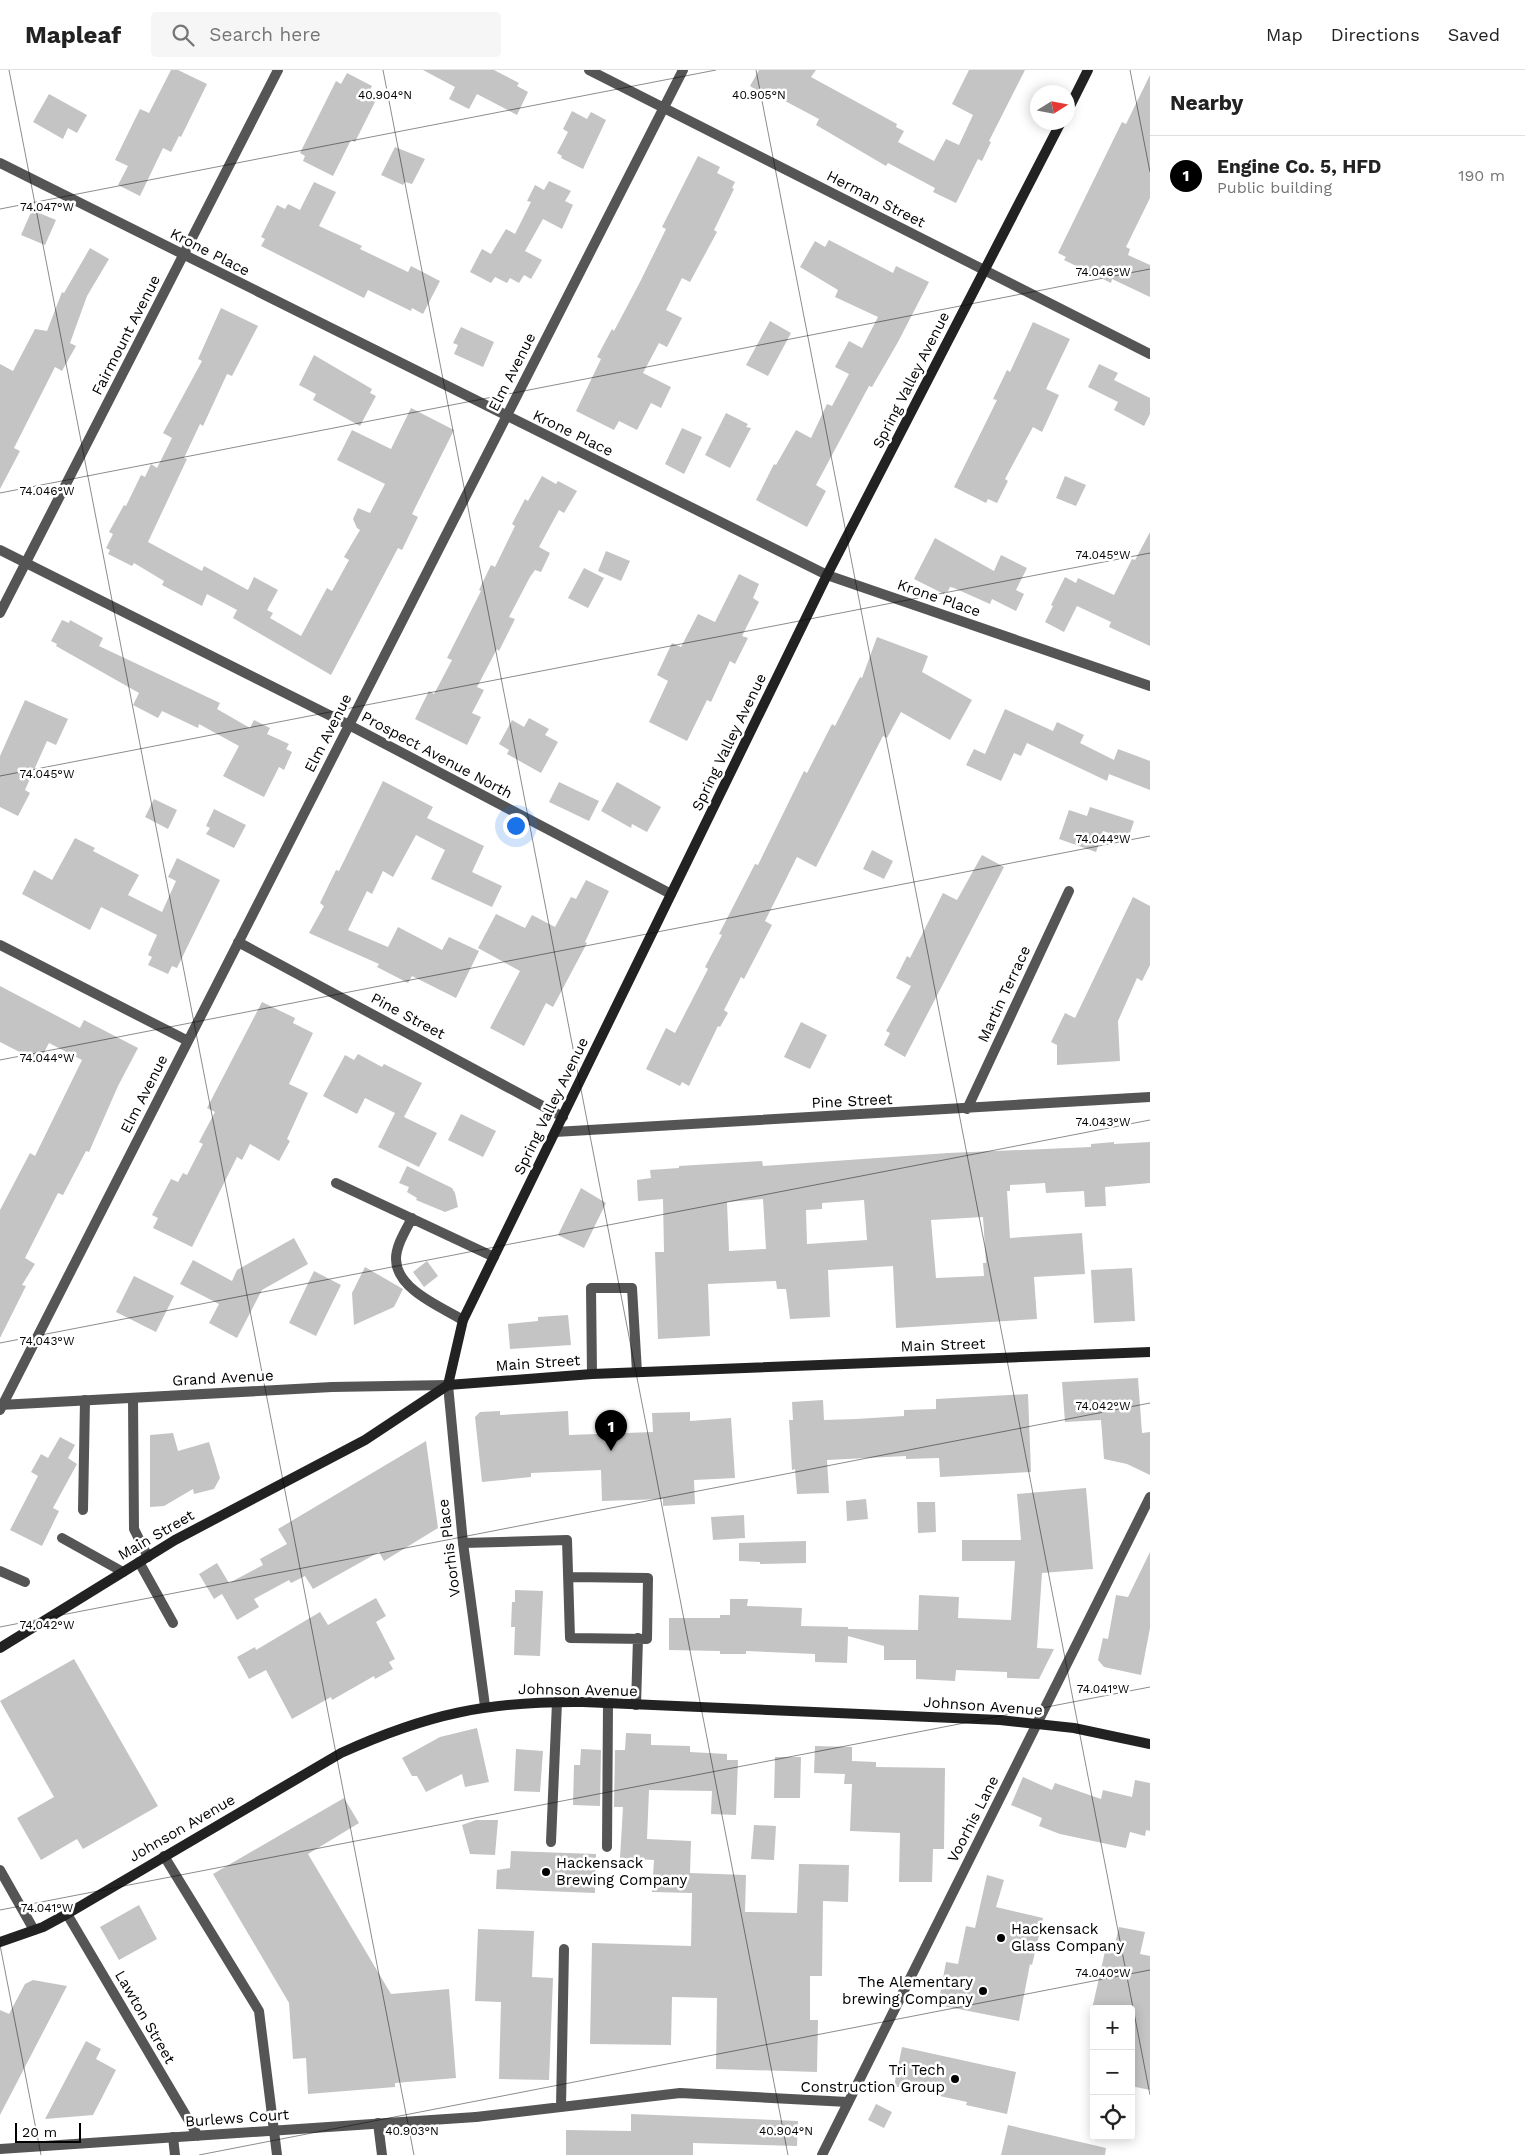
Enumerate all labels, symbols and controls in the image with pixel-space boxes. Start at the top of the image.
search box [151,12,501,57]
text: Mapleaf [25,21,121,49]
icon: search [169,21,197,49]
text: Search here [209,23,321,46]
text: Map [1266,24,1303,45]
text: Directions [1331,24,1420,45]
text: Saved [1448,24,1500,45]
north arrow [1030,85,1075,130]
text: 40.904°N [358,88,412,102]
text: 40.905°N [732,88,786,102]
text: Nearby [1170,90,1243,115]
text: Engine Co. 5, HFD [1217,155,1382,178]
street label: Herman Street [824,166,929,232]
text: 1 [1183,166,1189,185]
text: 190 m [1458,166,1505,185]
text: Public building [1217,178,1332,197]
text: 74.047°W [20,200,74,214]
street label: Krone Place [167,224,253,280]
text: 74.046°W [1075,265,1131,279]
street label: Fairmount Avenue [88,272,164,398]
street label: Spring Valley Avenue [869,309,953,451]
street label: Elm Avenue [484,330,540,414]
street label: Krone Place [530,406,616,460]
text: 74.046°W [19,484,75,498]
text: 74.045°W [1076,548,1131,562]
street label: Krone Place [895,575,983,621]
street label: Spring Valley Avenue [688,670,770,814]
street label: Elm Avenue [300,691,356,775]
street label: Prospect Avenue North [358,708,516,802]
text: 74.045°W [20,767,75,781]
your location [503,813,529,839]
text: 74.044°W [1075,832,1131,846]
street label: Martin Terrace [974,943,1034,1045]
street label: Pine Street [368,989,449,1043]
street label: Spring Valley Avenue [510,1034,592,1178]
text: 74.044°W [19,1051,75,1065]
street label: Elm Avenue [116,1052,172,1136]
street label: Pine Street [811,1090,894,1112]
text: 74.043°W [1076,1115,1131,1129]
text: 74.043°W [20,1334,75,1348]
street label: Main Street [900,1335,986,1355]
street label: Main Street [495,1351,582,1375]
street label: Grand Avenue [172,1366,274,1390]
text: 74.042°W [1076,1399,1131,1413]
pin: 1 [595,1410,627,1451]
street label: Voorhis Place [434,1498,464,1598]
street label: Main Street [115,1506,198,1564]
text: 74.042°W [20,1618,75,1632]
street label: Johnson Avenue [518,1680,638,1700]
text: 74.041°W [1077,1682,1130,1696]
street label: Johnson Avenue [923,1693,1043,1719]
street label: Voorhis Lane [943,1773,1003,1865]
street label: Johnson Avenue [126,1790,238,1866]
place label: Hackensack Brewing Company [556,1854,688,1889]
marker: Hackensack Brewing Company [540,1866,552,1878]
text: 74.041°W [21,1901,74,1915]
place label: Hackensack Glass Company [1011,1920,1124,1955]
marker: Hackensack Glass Company [995,1932,1007,1944]
text: 74.040°W [1075,1966,1131,1980]
street label: Lawton Street [111,1967,179,2067]
place label: The Alementary brewing Company [842,1973,973,2008]
marker: The Alementary brewing Company [977,1985,989,1997]
map controls [1090,2005,1135,2140]
button: + [1090,2005,1135,2050]
button: − [1090,2050,1135,2095]
place label: Tri Tech Construction Group [800,2061,945,2096]
marker: Tri Tech Construction Group [949,2073,961,2085]
button: locate [1090,2095,1135,2140]
street label: Burlews Court [184,2105,290,2131]
scale bar [15,2120,81,2143]
text: 20 m [22,2124,57,2140]
text: 40.903°N [385,2124,439,2138]
text: 40.904°N [759,2124,813,2138]

